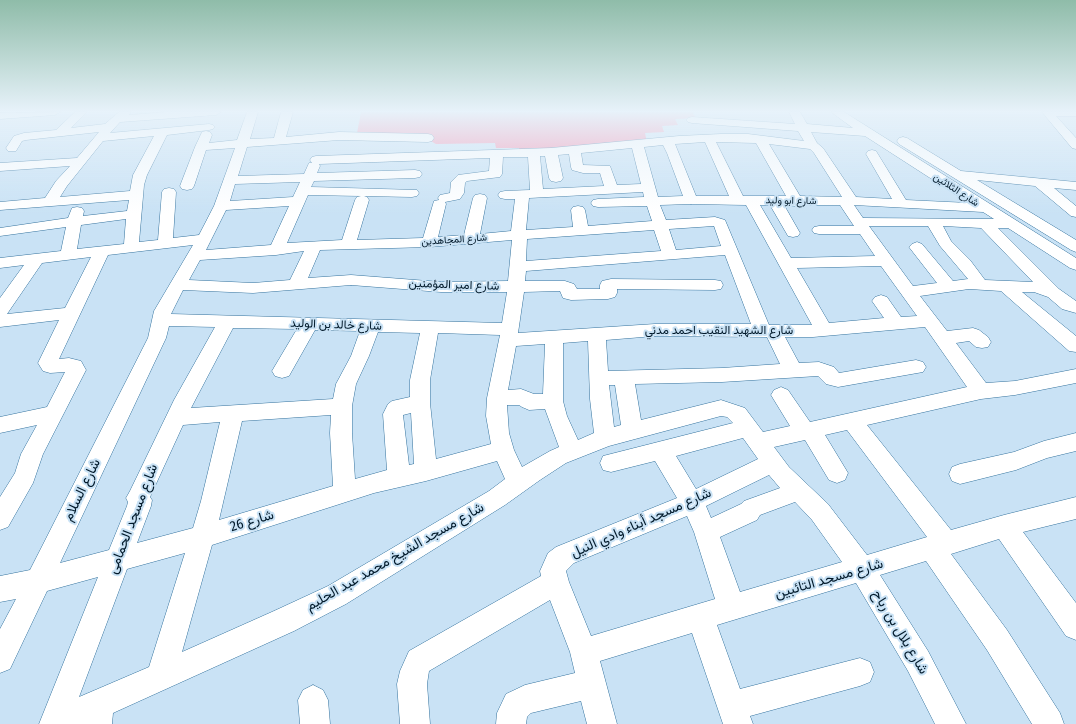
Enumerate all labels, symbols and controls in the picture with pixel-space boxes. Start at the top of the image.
street label: شارع الثلاثين [931,171,981,209]
street label: شارع ابو وليد [765,195,817,207]
street label: شارع المجاهدين [421,232,487,248]
street label: شارع امير المؤمنين [408,276,500,294]
street label: شارع خالد بن الوليد [290,316,382,334]
street label: شارع الشهيد النقيب احمد مدني [645,324,793,338]
street label: شارع السلام [60,456,104,524]
street label: شارع مسجد الحمامى [104,462,162,576]
street label: شارع مسجد أبناء وادي النيل [568,484,714,562]
street label: شارع مسجد الشيخ محمد عبد الحليم [303,499,487,615]
street label: شارع 26 [228,506,276,536]
street label: شارع مسجد التائبين [773,555,885,603]
street label: شارع بلال بن رباح [868,587,932,677]

